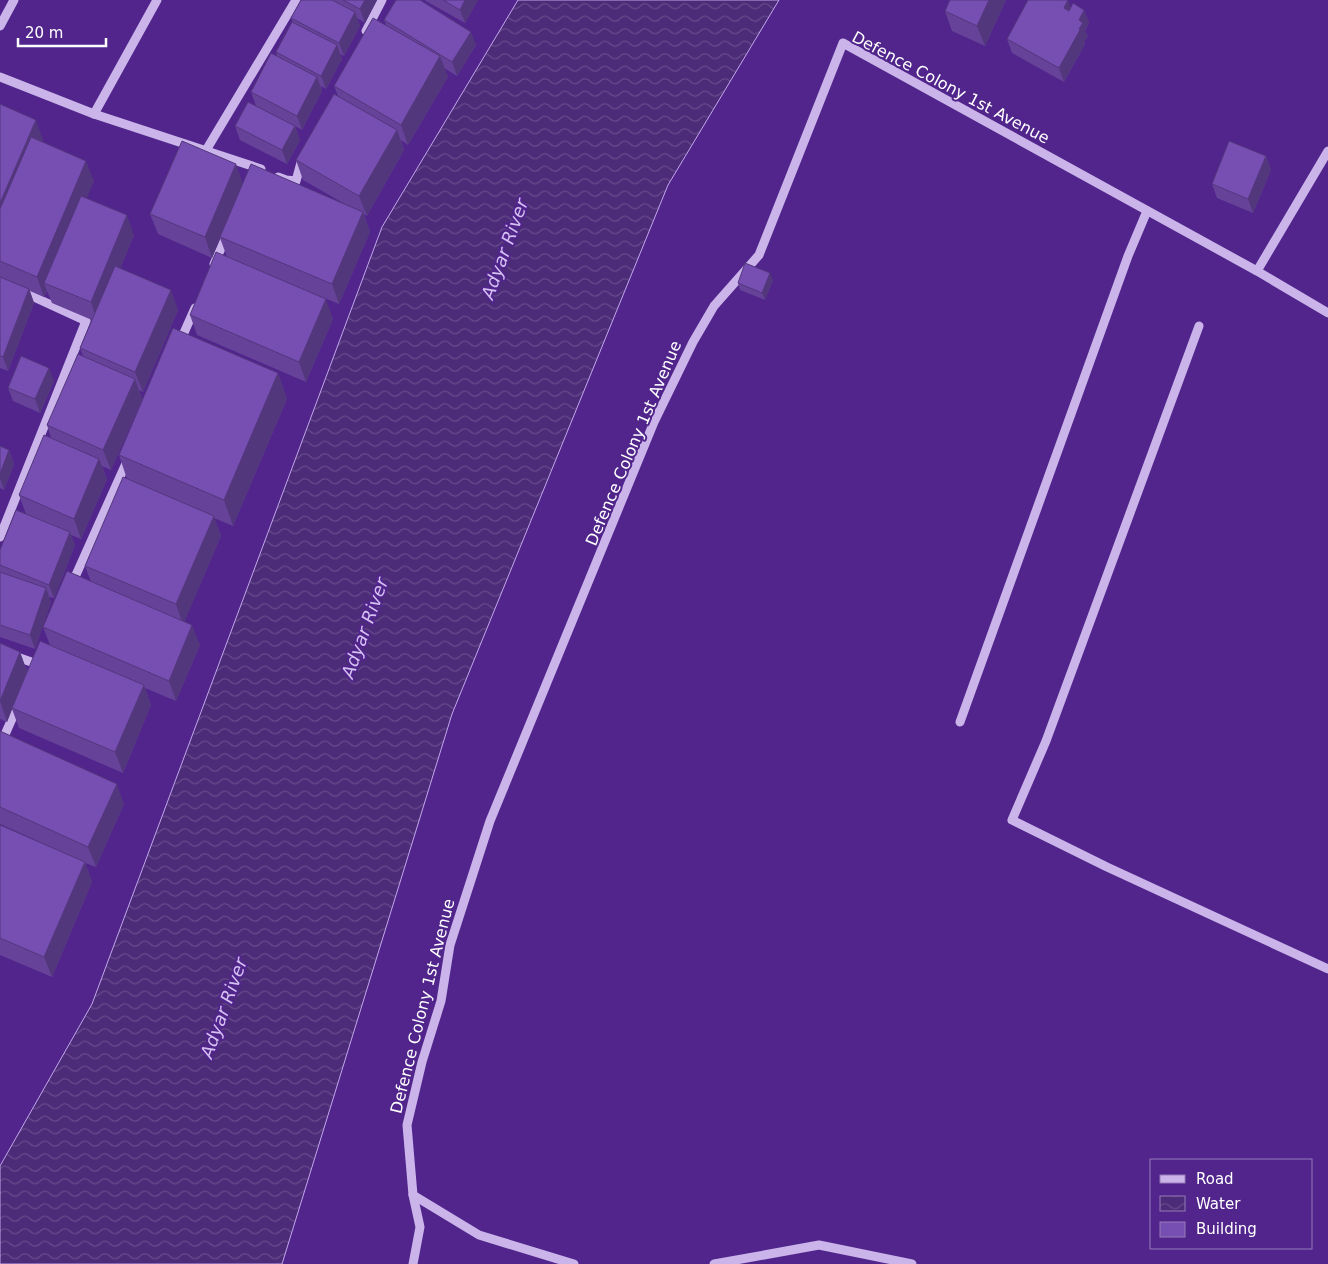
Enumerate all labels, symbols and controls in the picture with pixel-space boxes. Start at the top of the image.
scale bar [18,15,105,47]
text: 20 m [25,24,63,42]
street label: Defence Colony 1st Avenue [849,27,1053,148]
water label: Adyar River [476,194,533,303]
street label: Defence Colony 1st Avenue [582,338,685,548]
water label: Adyar River [336,573,393,682]
street label: Defence Colony 1st Avenue [387,897,458,1116]
water label: Adyar River [195,953,252,1062]
legend [1150,1159,1313,1249]
text: Road [1196,1170,1234,1188]
text: Water [1196,1195,1241,1213]
text: Building [1196,1220,1257,1238]

